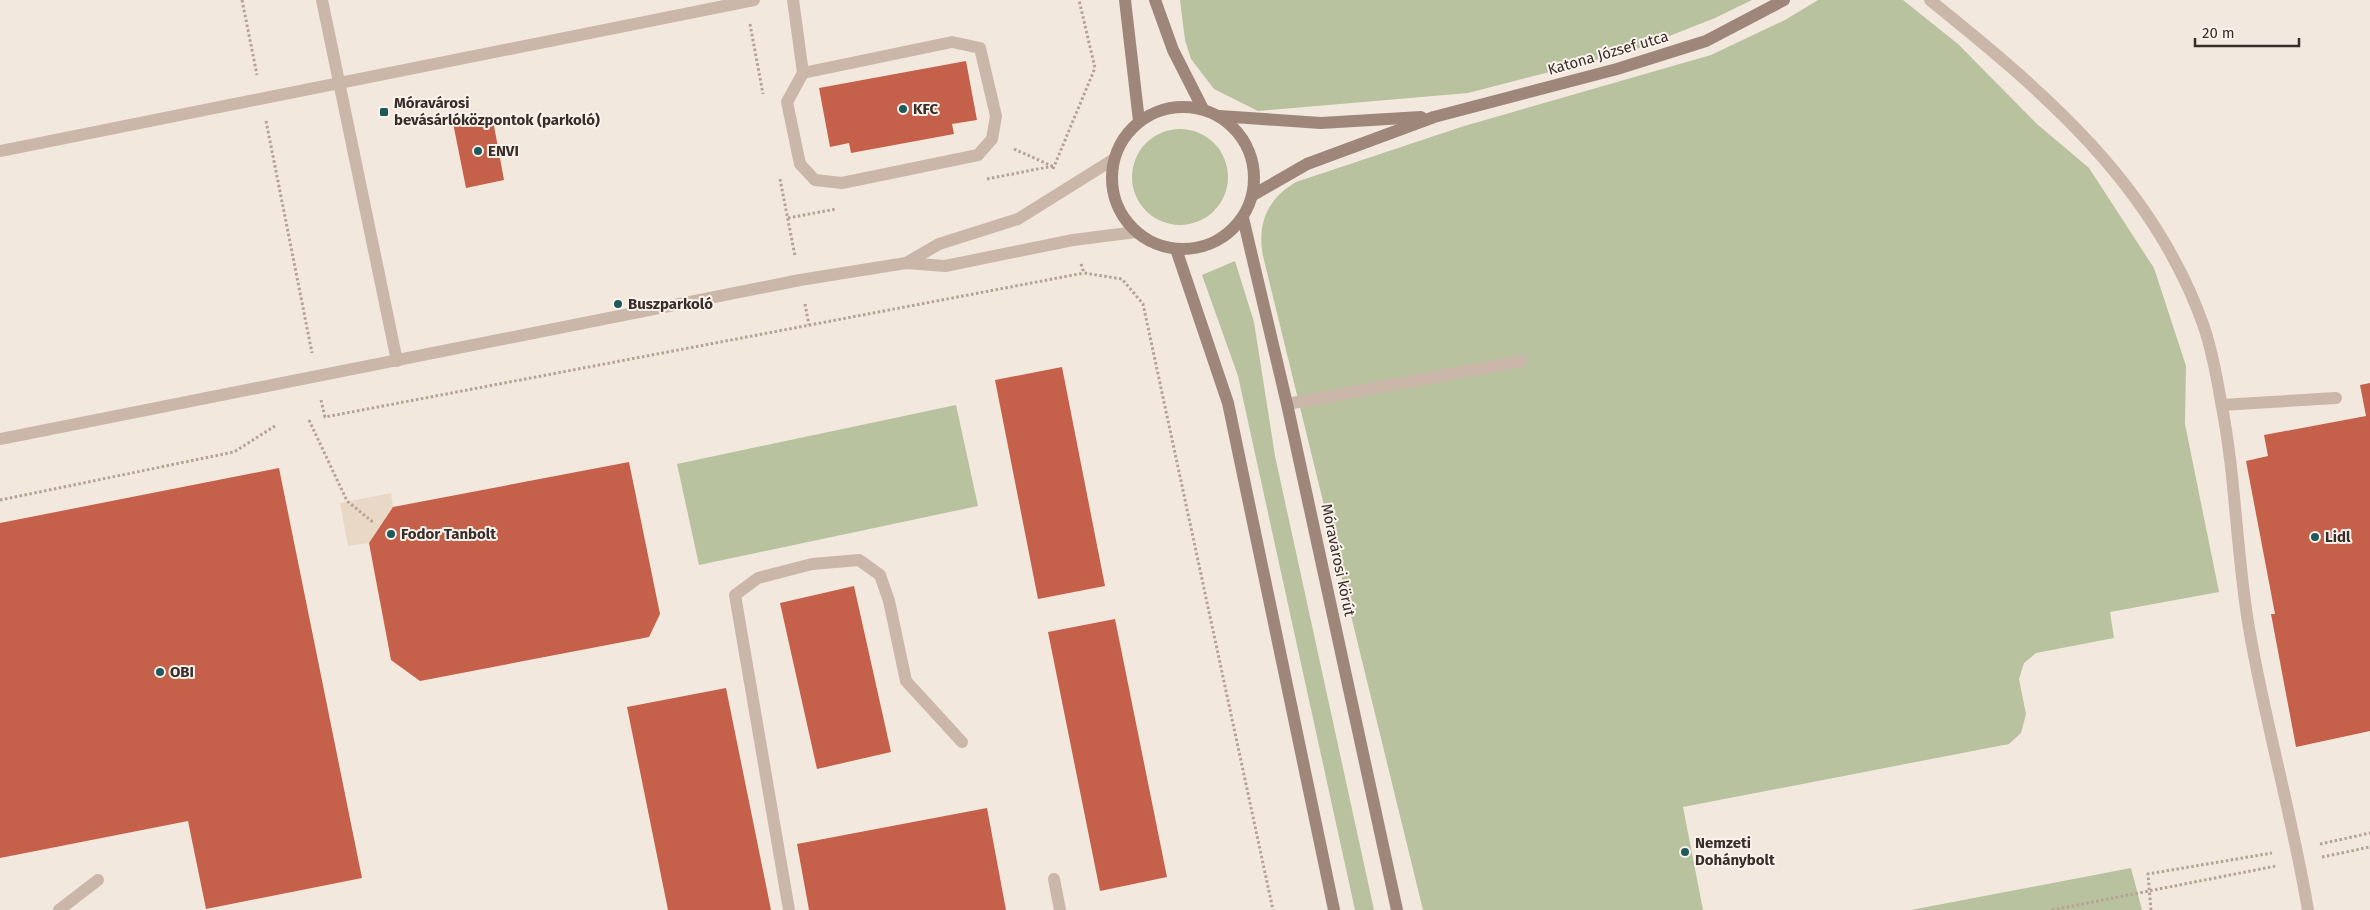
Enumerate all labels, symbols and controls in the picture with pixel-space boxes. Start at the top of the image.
scale bar [2195,15,2299,47]
text: 20 m [2202,24,2235,42]
street label: Katona József utca [1546,27,1670,79]
place label: Móravárosi bevásárlóközpontok (parkoló) [394,94,600,129]
place label: KFC [913,100,939,118]
marker: KFC [897,103,909,115]
marker: Móravárosi bevásárlóközpontok (parkoló) [378,106,390,118]
place label: ENVI [488,142,519,160]
marker: ENVI [472,145,484,157]
place label: Buszparkoló [628,295,713,313]
marker: Buszparkoló [612,298,624,310]
street label: Móravárosi körút [1317,502,1359,618]
place label: Fodor Tanbolt [401,525,496,543]
marker: Fodor Tanbolt [385,528,397,540]
place label: Lidl [2325,528,2351,546]
marker: Lidl [2309,531,2321,543]
place label: OBI [170,663,194,681]
marker: OBI [154,666,166,678]
place label: Nemzeti Dohánybolt [1695,834,1775,869]
marker: Nemzeti Dohánybolt [1679,846,1691,858]

